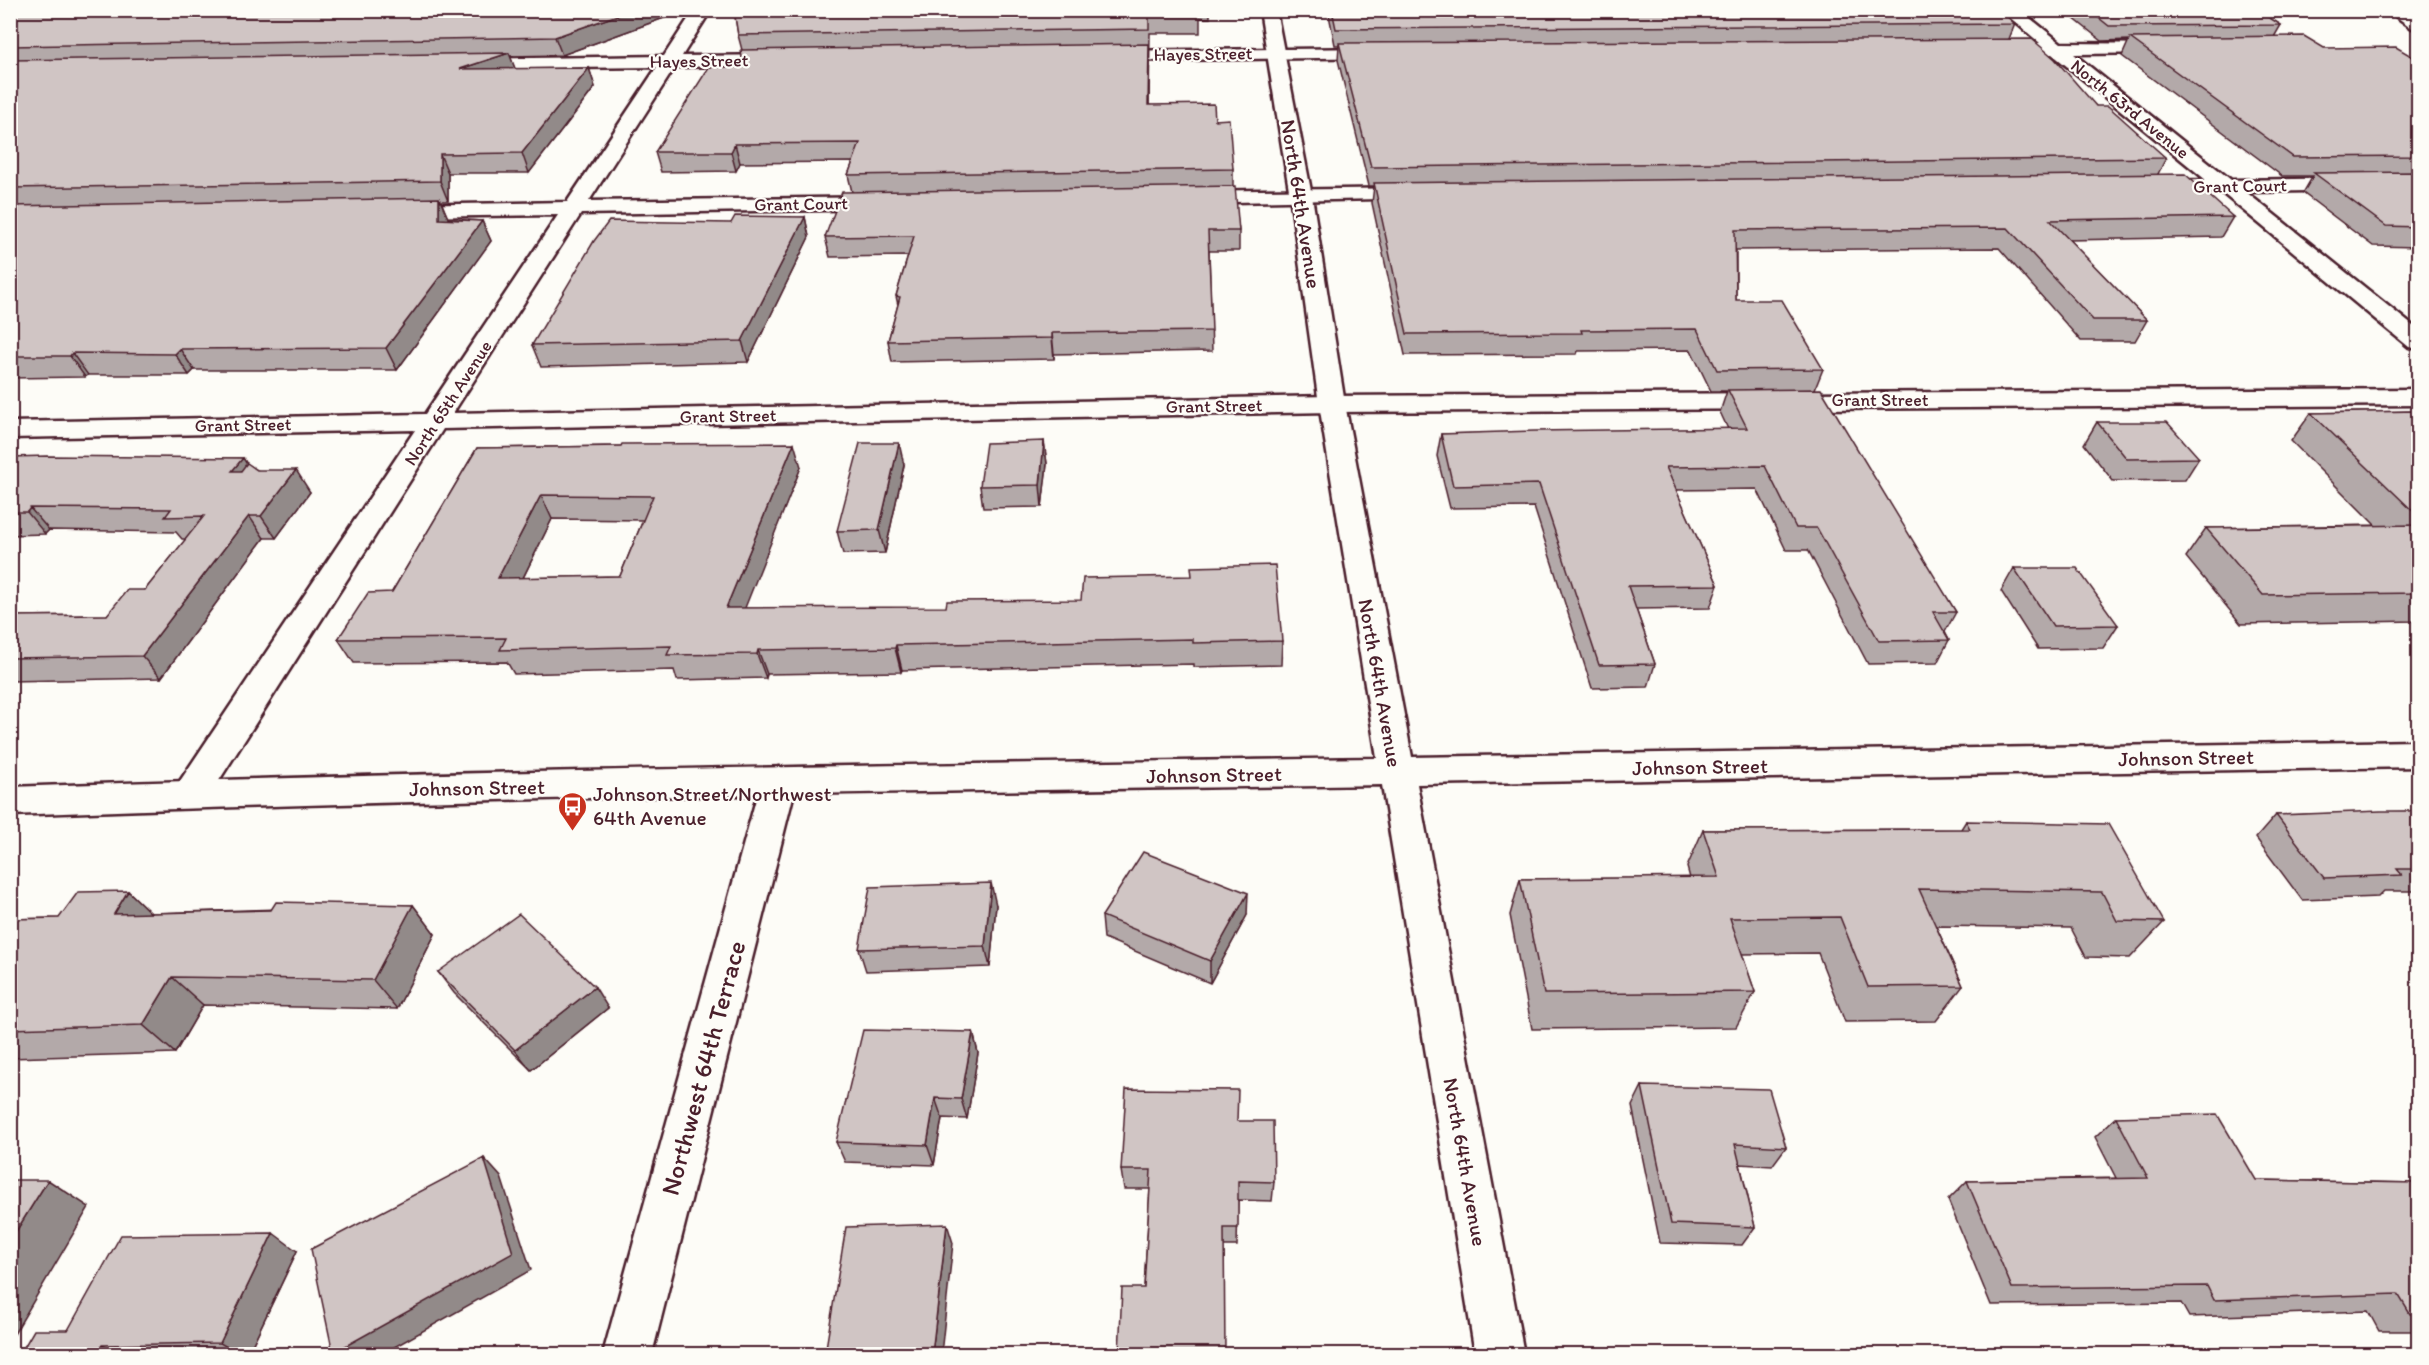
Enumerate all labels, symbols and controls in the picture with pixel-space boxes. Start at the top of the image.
street label: Hayes Street [1153,42,1253,66]
street label: Hayes Street [649,49,749,73]
street label: North 63rd Avenue [2066,54,2194,164]
street label: North 64th Avenue [1276,118,1327,290]
street label: Grant Court [2193,174,2287,198]
street label: Grant Court [754,192,848,216]
street label: North 65th Avenue [399,336,497,470]
street label: Grant Street [1832,389,1929,411]
street label: Grant Street [1165,394,1263,418]
street label: Grant Street [679,404,777,428]
street label: Grant Street [194,413,292,437]
street label: North 64th Avenue [1353,597,1408,769]
street label: Johnson Street [2118,744,2254,771]
street label: Johnson Street [1632,753,1768,780]
street label: Johnson Street [1146,761,1282,788]
street label: Johnson Street [409,774,545,801]
place label: Johnson Street/Northwest 64th Avenue [593,781,832,830]
bus stop icon: Johnson Street/Northwest 64th Avenue [556,790,588,832]
street label: Northwest 64th Terrace [654,937,752,1199]
street label: North 64th Avenue [1438,1076,1493,1248]

